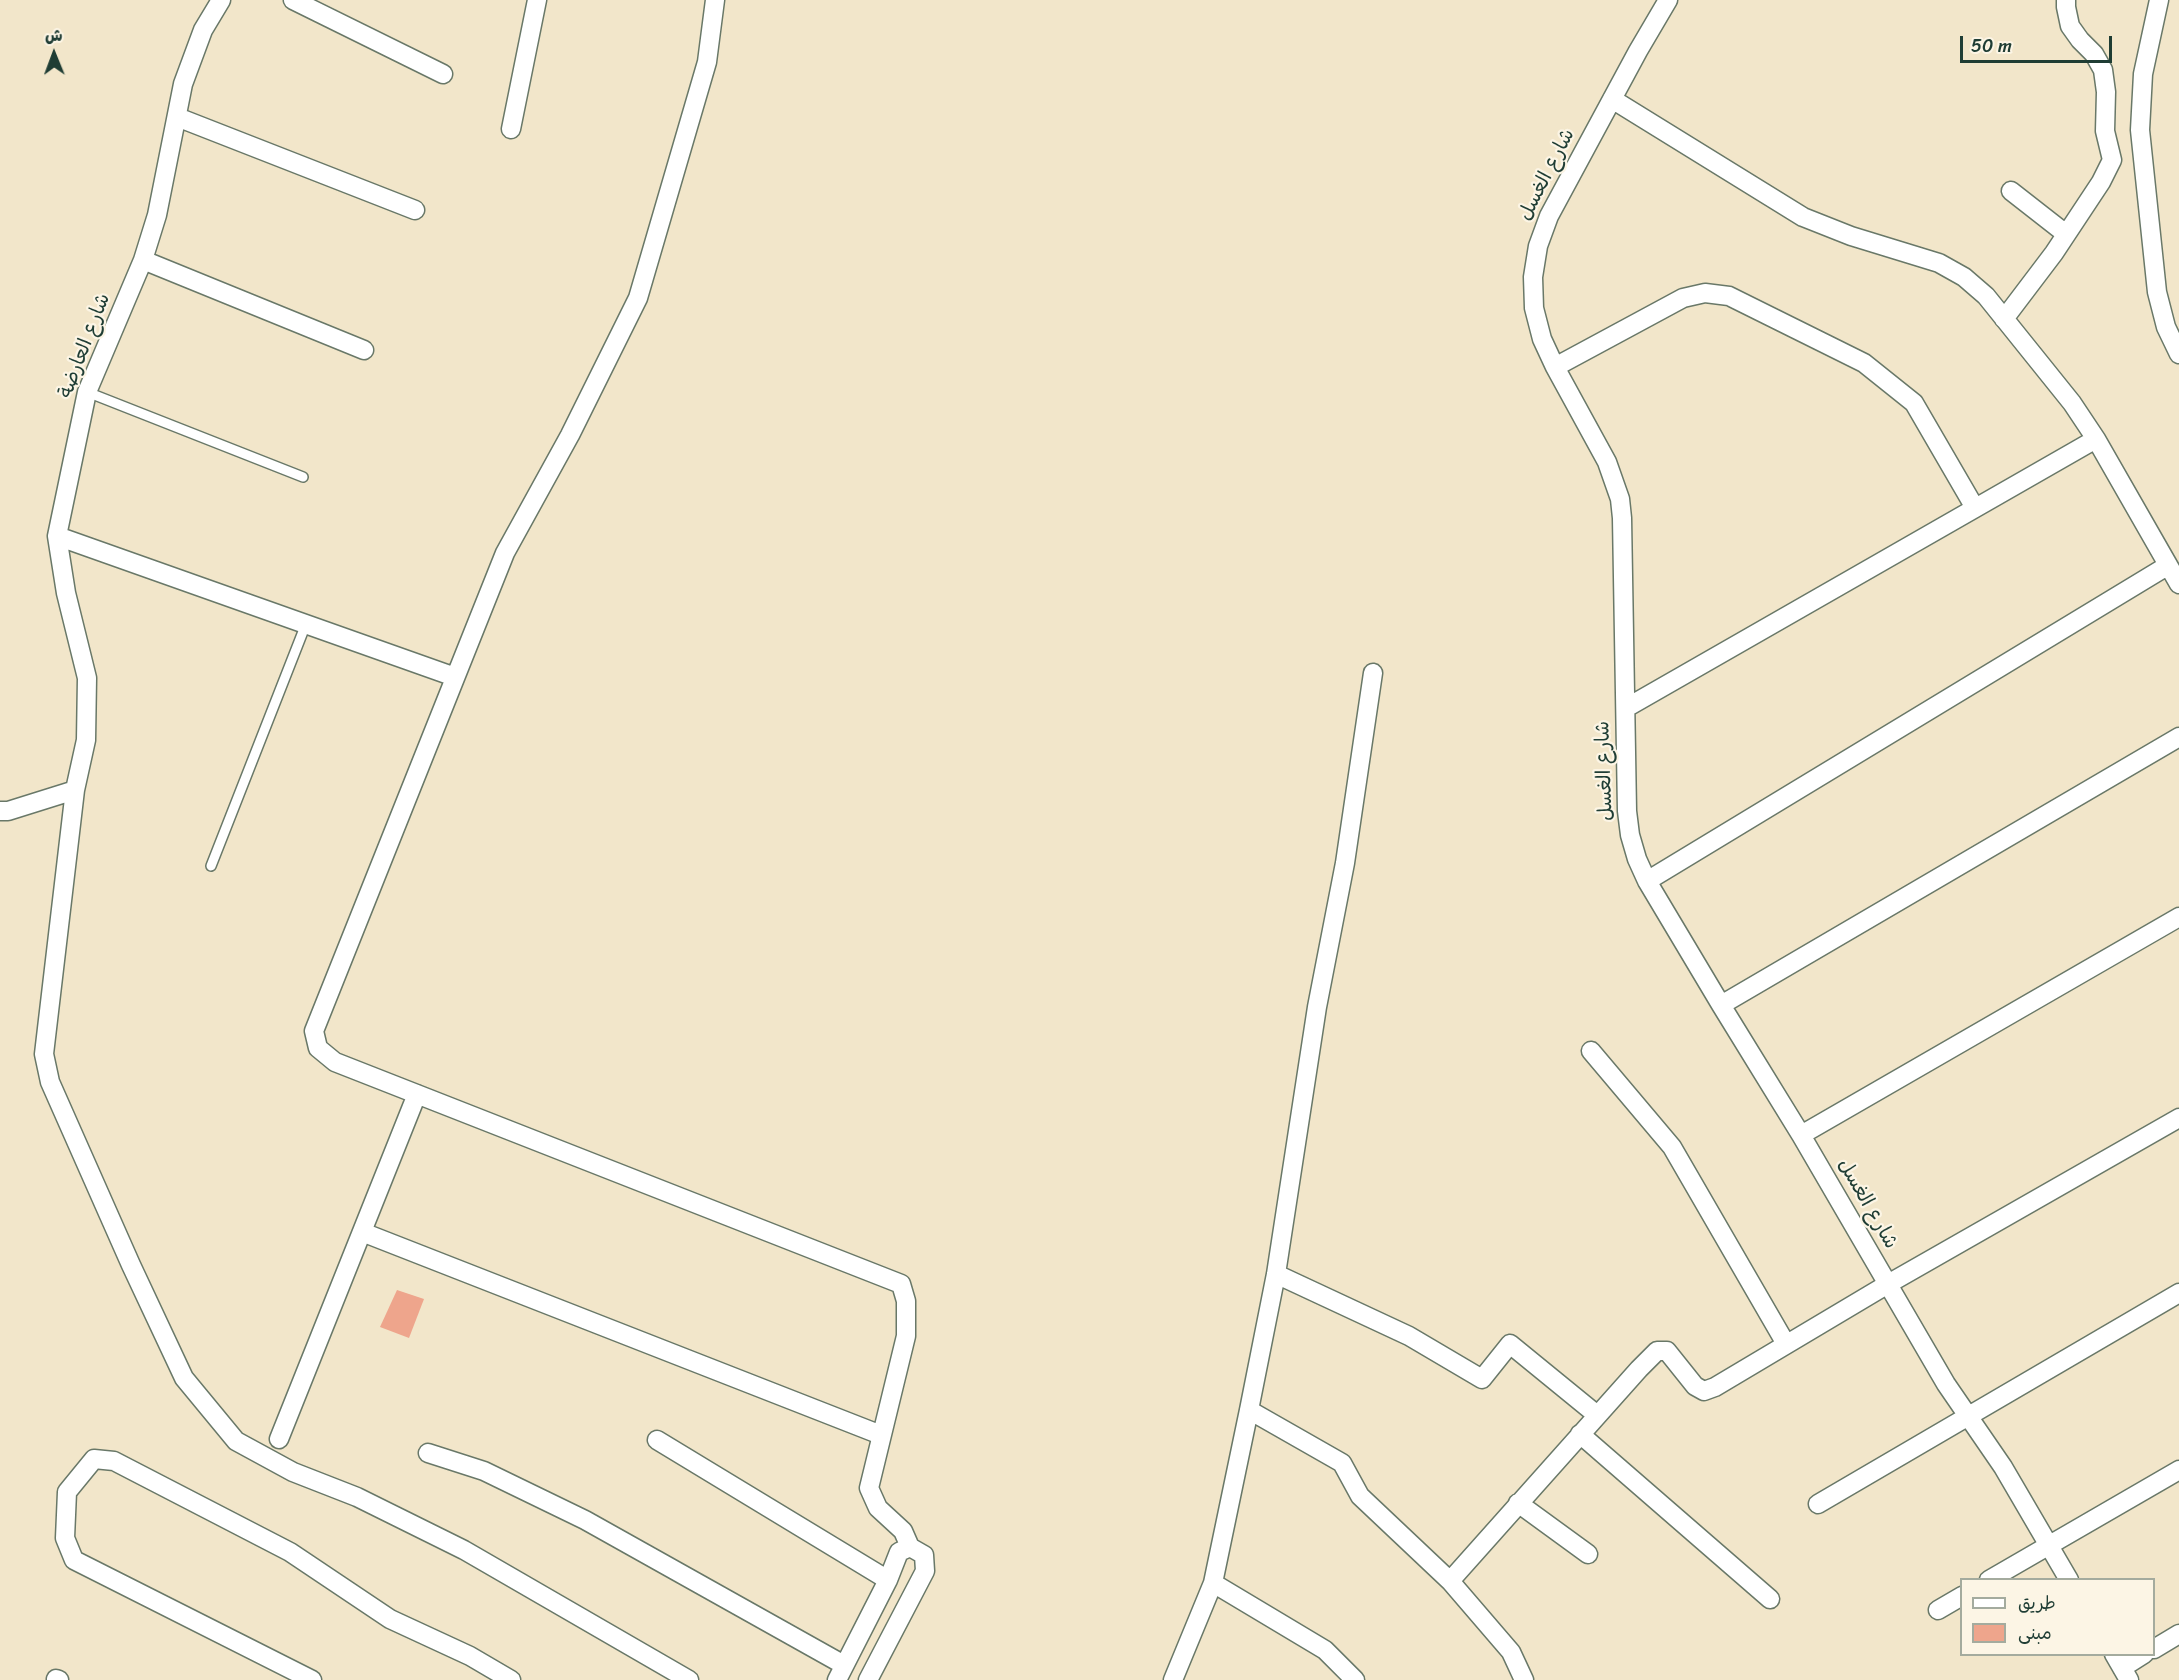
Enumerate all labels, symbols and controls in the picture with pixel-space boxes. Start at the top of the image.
text: ش [45,21,63,50]
north arrow [24,24,84,84]
scale bar [1963,24,2114,62]
text: 50 m [1971,30,2012,62]
street label: شارع الغسل [1514,125,1580,225]
street label: شارع العارضة [54,290,116,402]
street label: شارع الغسل [1591,721,1619,821]
street label: شارع الغسل [1832,1155,1902,1253]
legend [1960,1578,2155,1656]
text: طريق [2018,1587,2056,1619]
text: مبنى [2018,1617,2052,1649]

